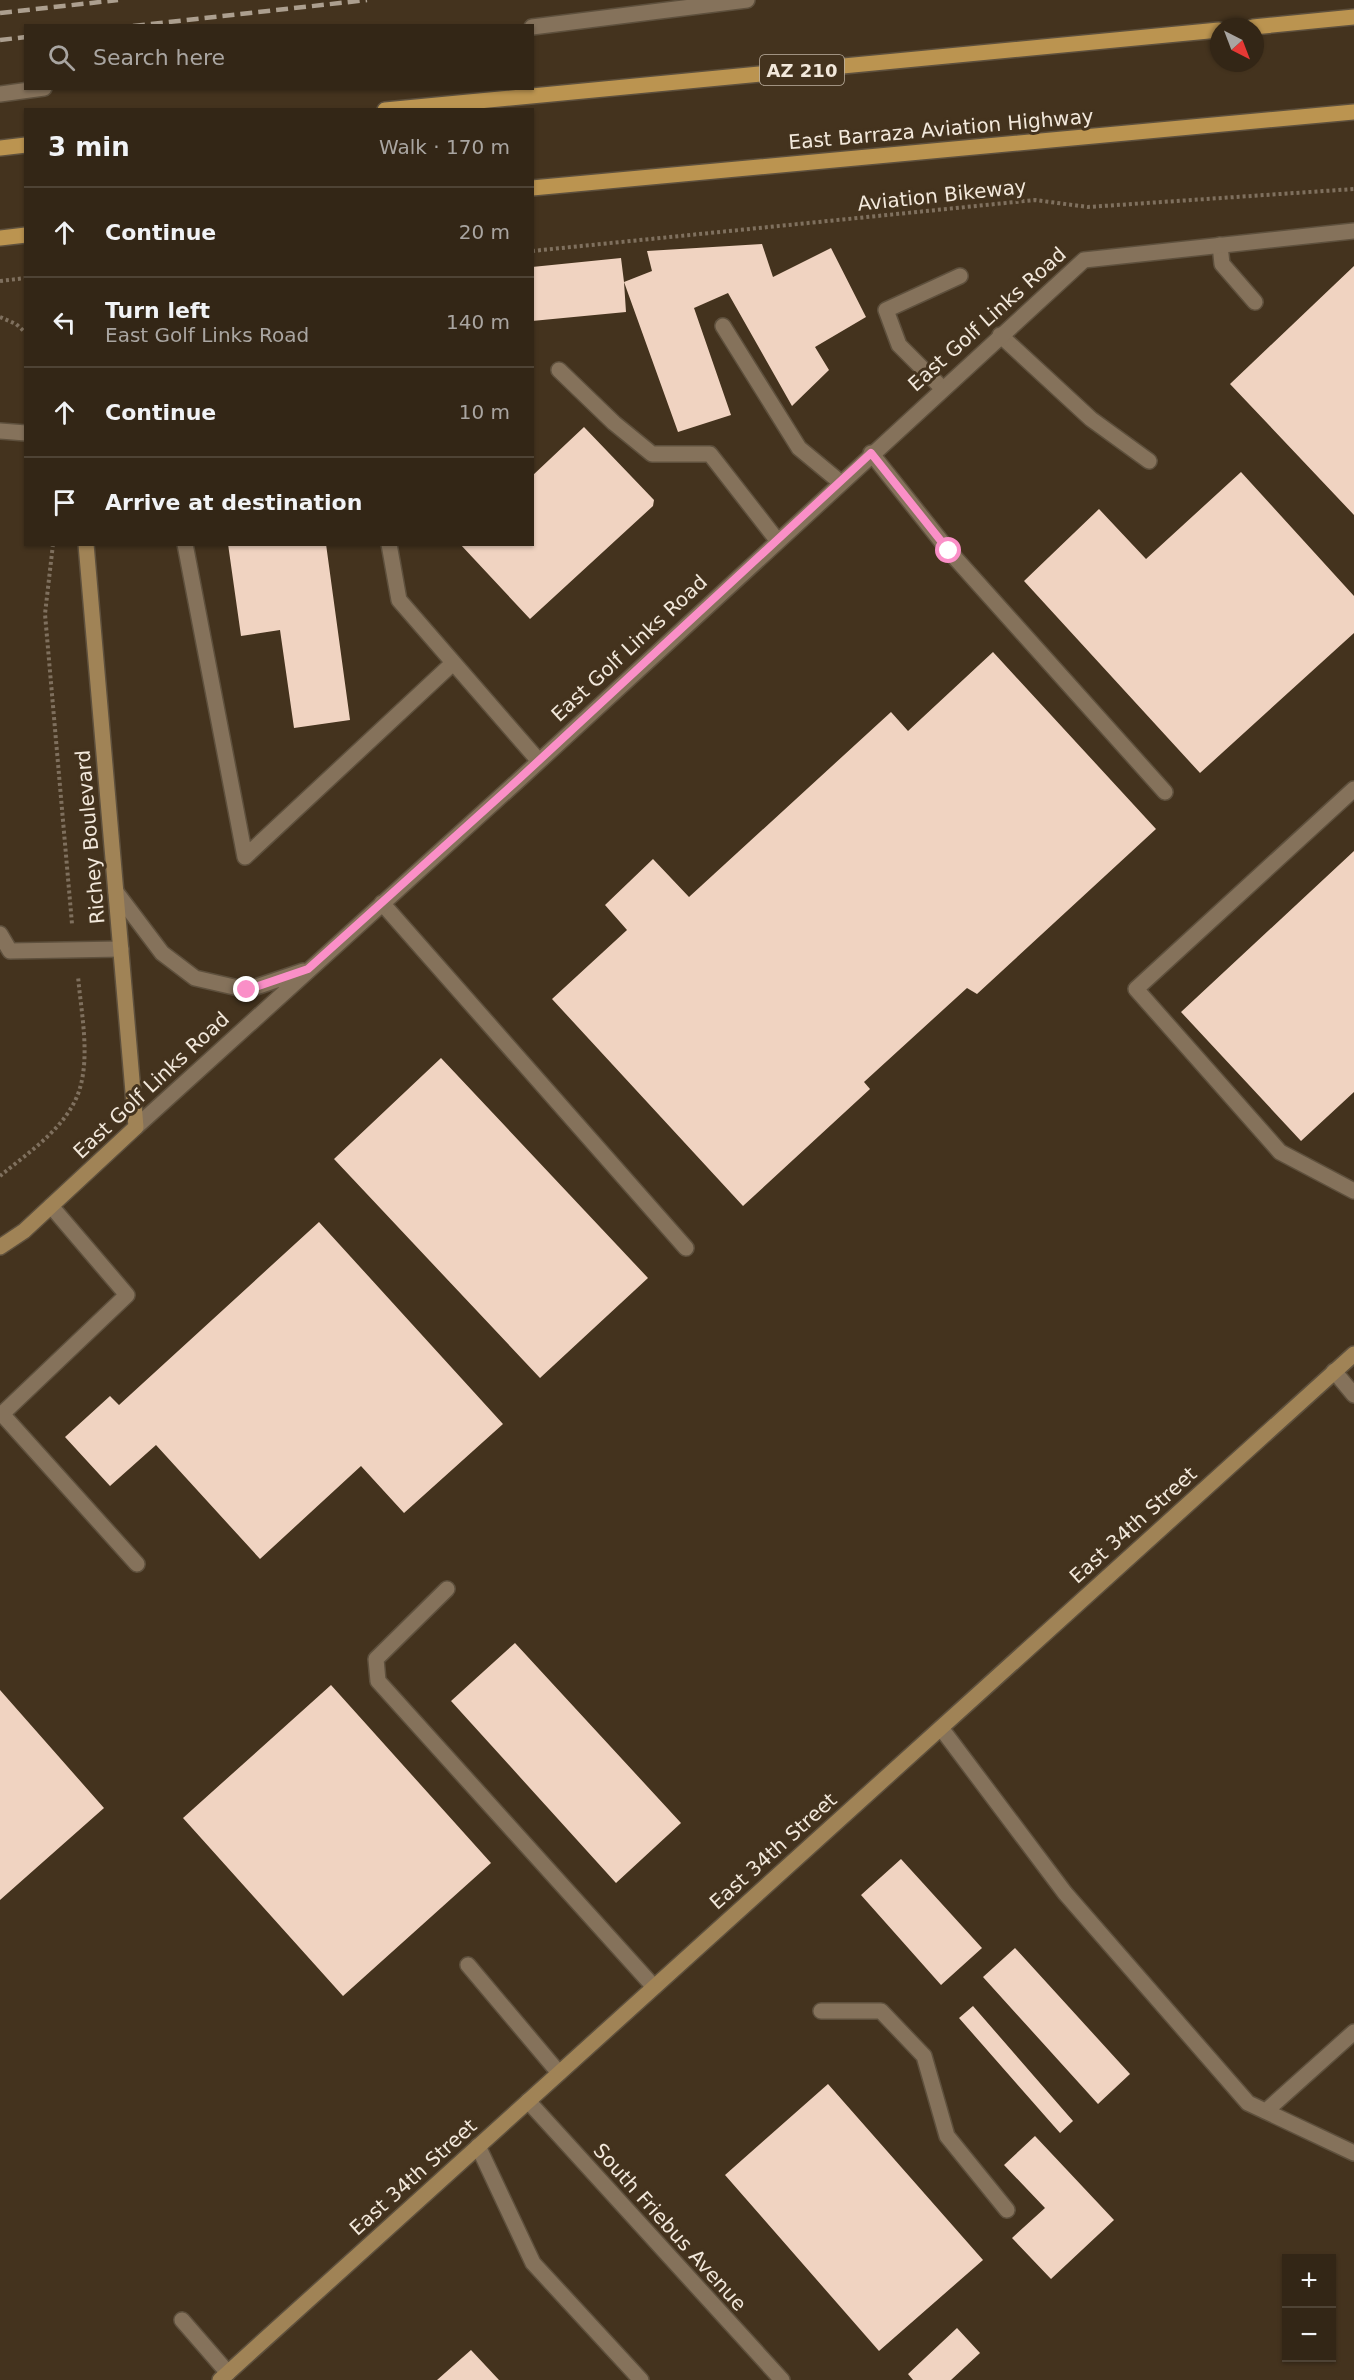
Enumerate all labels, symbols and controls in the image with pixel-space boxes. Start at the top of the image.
north arrow [1210,18,1264,72]
search box [24,24,534,90]
icon: search [45,41,78,74]
text: Search here [93,45,225,70]
road number: AZ 210 [760,55,844,85]
street label: East Barraza Aviation Highway [787,104,1095,154]
text: 3 min [48,132,130,162]
text: Walk · 170 m [379,135,510,159]
street label: Aviation Bikeway [856,174,1028,216]
icon: ahead [48,216,81,249]
text: Continue [105,220,216,245]
text: 20 m [459,220,510,244]
street label: East Golf Links Road [903,242,1071,396]
text: Turn left [105,298,210,323]
icon: left [48,306,81,339]
text: 140 m [446,310,510,334]
text: East Golf Links Road [105,323,309,347]
icon: ahead [48,396,81,429]
text: Continue [105,400,216,425]
text: 10 m [459,400,510,424]
icon: arrive [48,486,81,519]
text: Arrive at destination [105,490,362,515]
route start [935,537,961,563]
street label: East Golf Links Road [546,570,712,726]
street label: Richey Boulevard [70,749,110,925]
route end [233,976,259,1002]
street label: East Golf Links Road [68,1007,234,1163]
street label: East 34th Street [1065,1462,1202,1588]
street label: East 34th Street [705,1788,842,1914]
street label: East 34th Street [345,2114,482,2240]
street label: South Friebus Avenue [588,2138,752,2316]
map controls [1282,2254,1336,2362]
button: + [1282,2254,1336,2308]
button: − [1282,2308,1336,2362]

